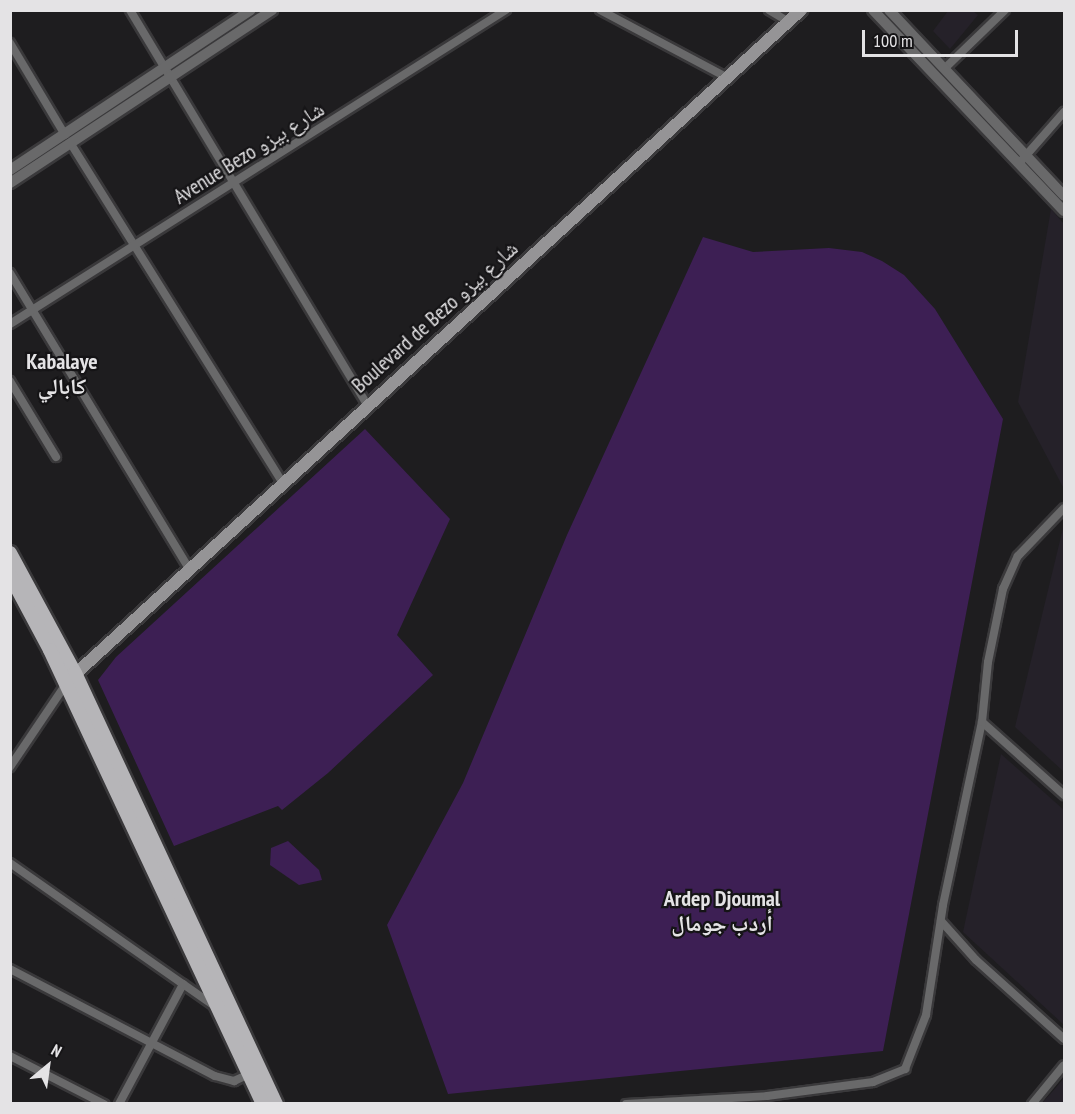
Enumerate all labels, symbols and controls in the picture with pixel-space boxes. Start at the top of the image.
scale bar [865,18,1021,56]
text: 100 m [873,29,913,52]
street label: Avenue Bezo شارع بيزو [169,97,329,209]
street label: Boulevard de Bezo شارع بيزو [347,236,523,398]
district label: Kabalaye كابالي [26,348,98,400]
district label: Ardep Djoumal أردب جومال [664,885,780,936]
north arrow [18,1036,78,1096]
text: N [48,1039,65,1061]

